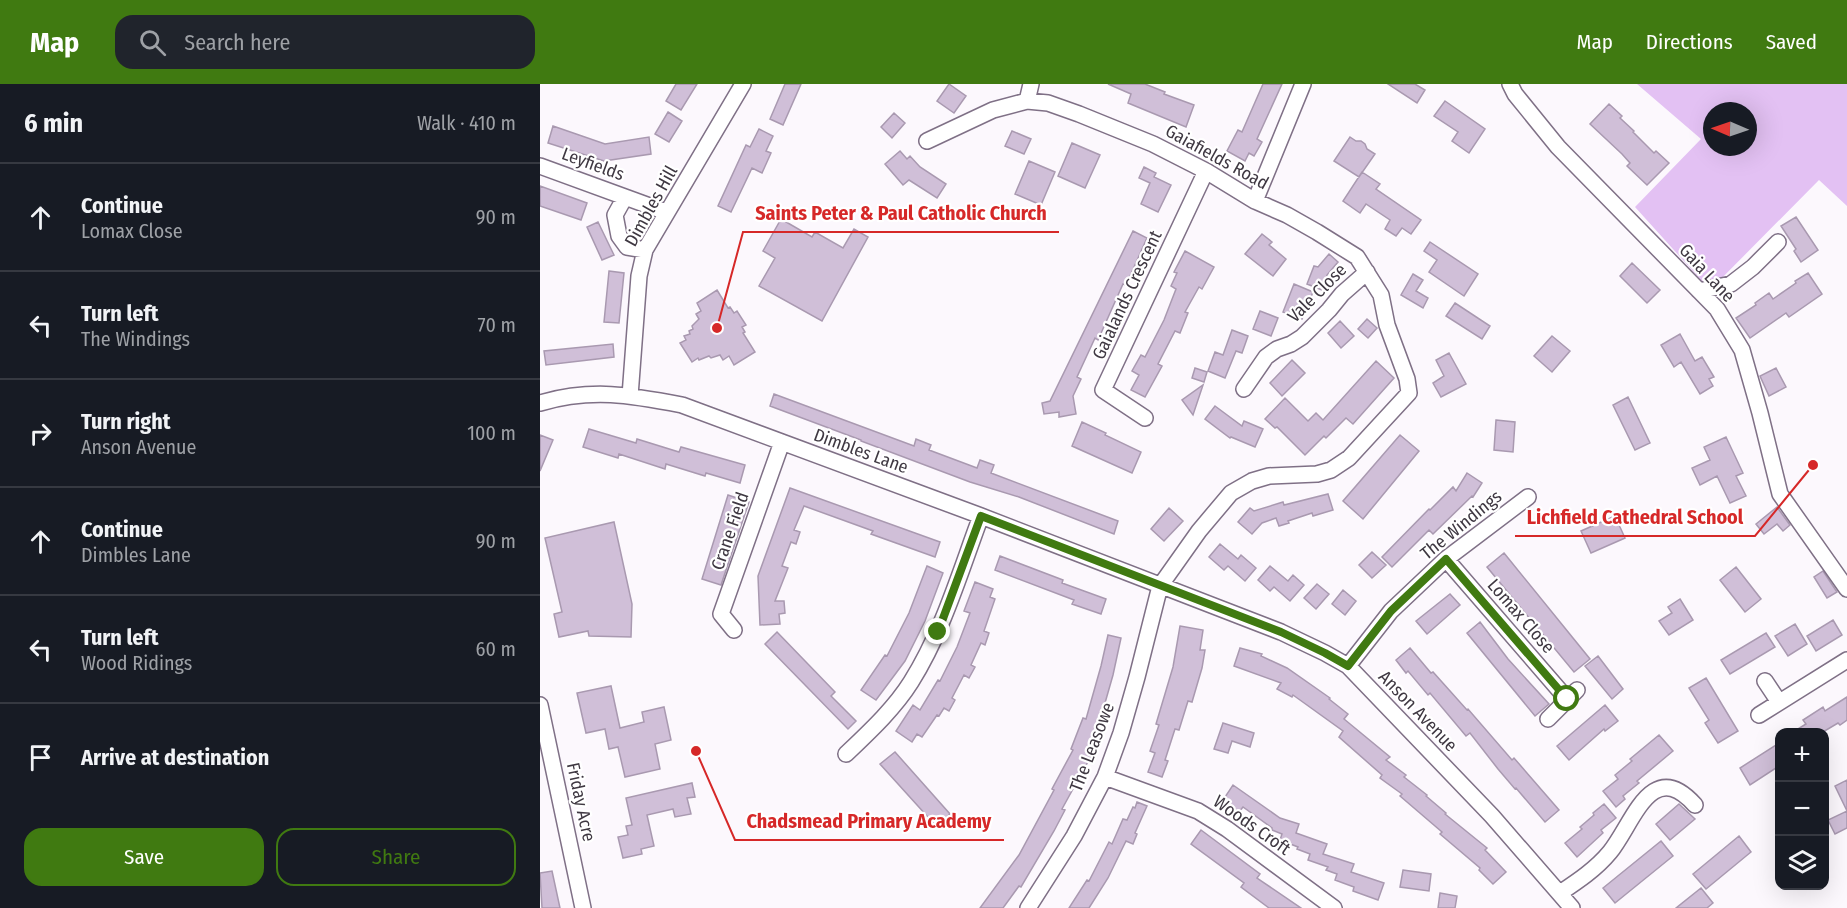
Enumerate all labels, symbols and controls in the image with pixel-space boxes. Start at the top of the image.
search box [115,15,535,69]
text: Map [30,26,79,59]
icon: search [136,26,169,59]
text: Search here [184,29,290,56]
text: Map [1576,29,1613,55]
text: Directions [1646,29,1733,55]
text: Saved [1766,29,1817,55]
north arrow [1703,102,1757,156]
text: 6 min [24,108,83,139]
text: Walk · 410 m [417,111,516,135]
street label: Gaiafields Road [1162,120,1272,194]
street label: Leyfields [559,143,627,186]
street label: Dimbles Hill [620,162,682,250]
text: Continue [81,192,163,219]
callout: Saints Peter & Paul Catholic Church [743,194,1059,232]
icon: ahead [24,201,57,234]
text: Saints Peter & Paul Catholic Church [755,201,1047,225]
text: 90 m [476,205,516,229]
text: Lomax Close [81,219,183,243]
street label: Gaialands Crescent [1088,227,1167,363]
street label: Gaia Lane [1674,239,1740,307]
street label: Vale Close [1283,259,1351,327]
text: Turn left [81,300,159,327]
icon: left [24,309,57,342]
text: 70 m [478,313,516,337]
text: The Windings [81,327,190,351]
text: Turn right [81,408,170,435]
icon: right [24,417,57,450]
text: 100 m [467,421,516,445]
street label: Dimbles Lane [811,424,911,478]
text: Anson Avenue [81,435,196,459]
street label: The Windings [1416,485,1506,564]
street label: Crane Field [706,489,754,573]
callout: Lichfield Cathedral School [1515,498,1755,536]
text: Lichfield Cathedral School [1527,505,1744,529]
text: Continue [81,516,163,543]
icon: ahead [24,525,57,558]
text: 90 m [476,529,516,553]
text: Dimbles Lane [81,543,191,567]
street label: Lomax Close [1483,574,1559,658]
route end [924,618,950,644]
text: Turn left [81,624,159,651]
icon: left [24,633,57,666]
text: 60 m [476,637,516,661]
text: Wood Ridings [81,651,192,675]
street label: Anson Avenue [1374,666,1462,756]
route start [1553,685,1579,711]
street label: The Leasowe [1065,699,1119,795]
map controls [1775,728,1829,890]
button: + [1775,728,1829,782]
icon: arrive [24,741,57,774]
text: Arrive at destination [81,744,269,771]
street label: Friday Acre [562,760,600,844]
button: − [1775,782,1829,836]
street label: Woods Croft [1209,790,1295,860]
callout: Chadsmead Primary Academy [735,802,1004,840]
text: Chadsmead Primary Academy [747,809,992,833]
button: Save [24,828,264,886]
button: Share [276,828,516,886]
button: layers [1775,836,1829,890]

